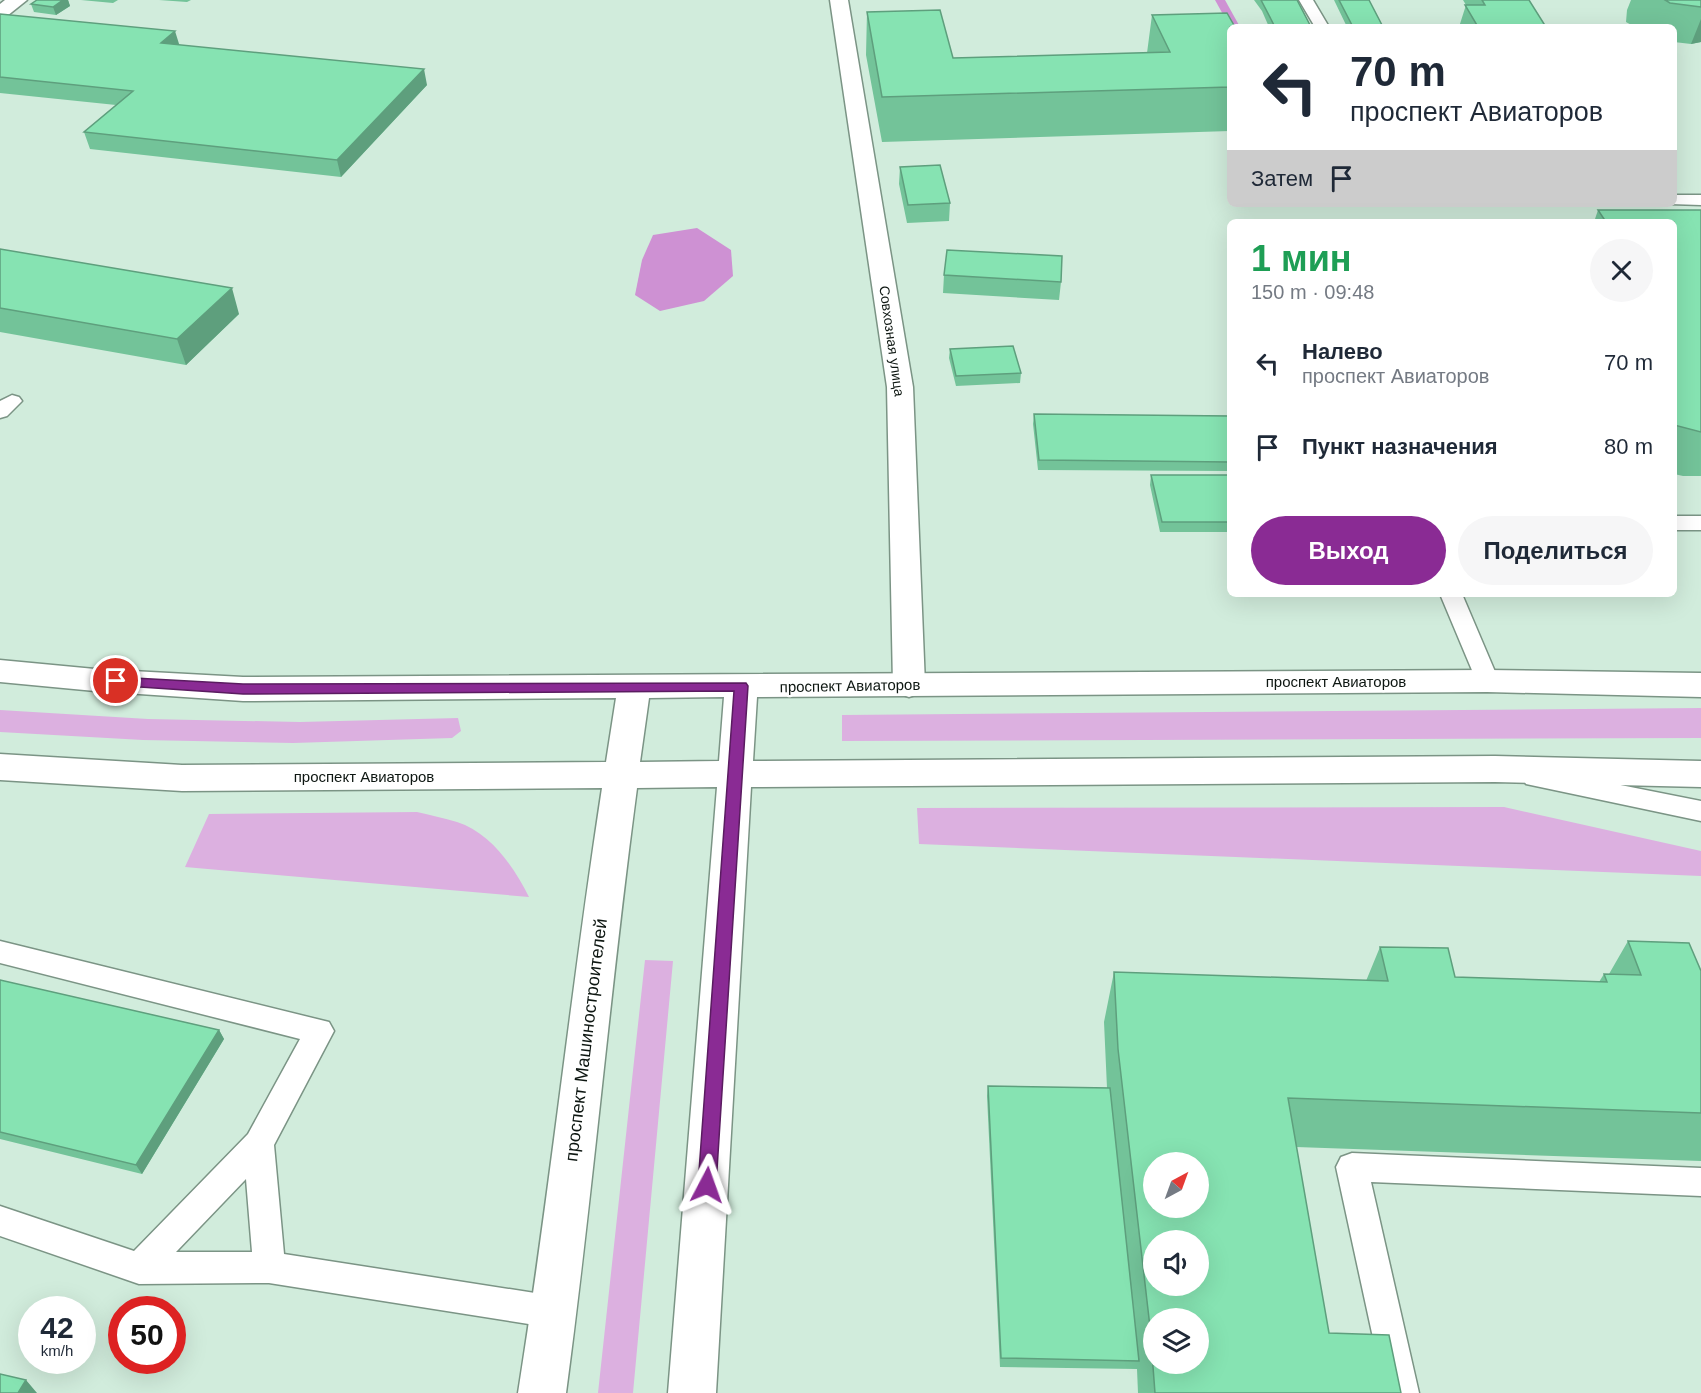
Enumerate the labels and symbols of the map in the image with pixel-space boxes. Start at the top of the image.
street label: Совхозная улица [876,285,908,398]
pin [90,655,141,706]
street label: проспект Авиаторов [1266,673,1406,690]
street label: проспект Авиаторов [780,676,920,695]
street label: проспект Авиаторов [294,768,434,785]
street label: проспект Машиностроителей [561,917,611,1163]
north arrow [1143,1152,1209,1218]
position arrow [675,1153,739,1217]
speed limit sign: 50 [108,1296,186,1374]

